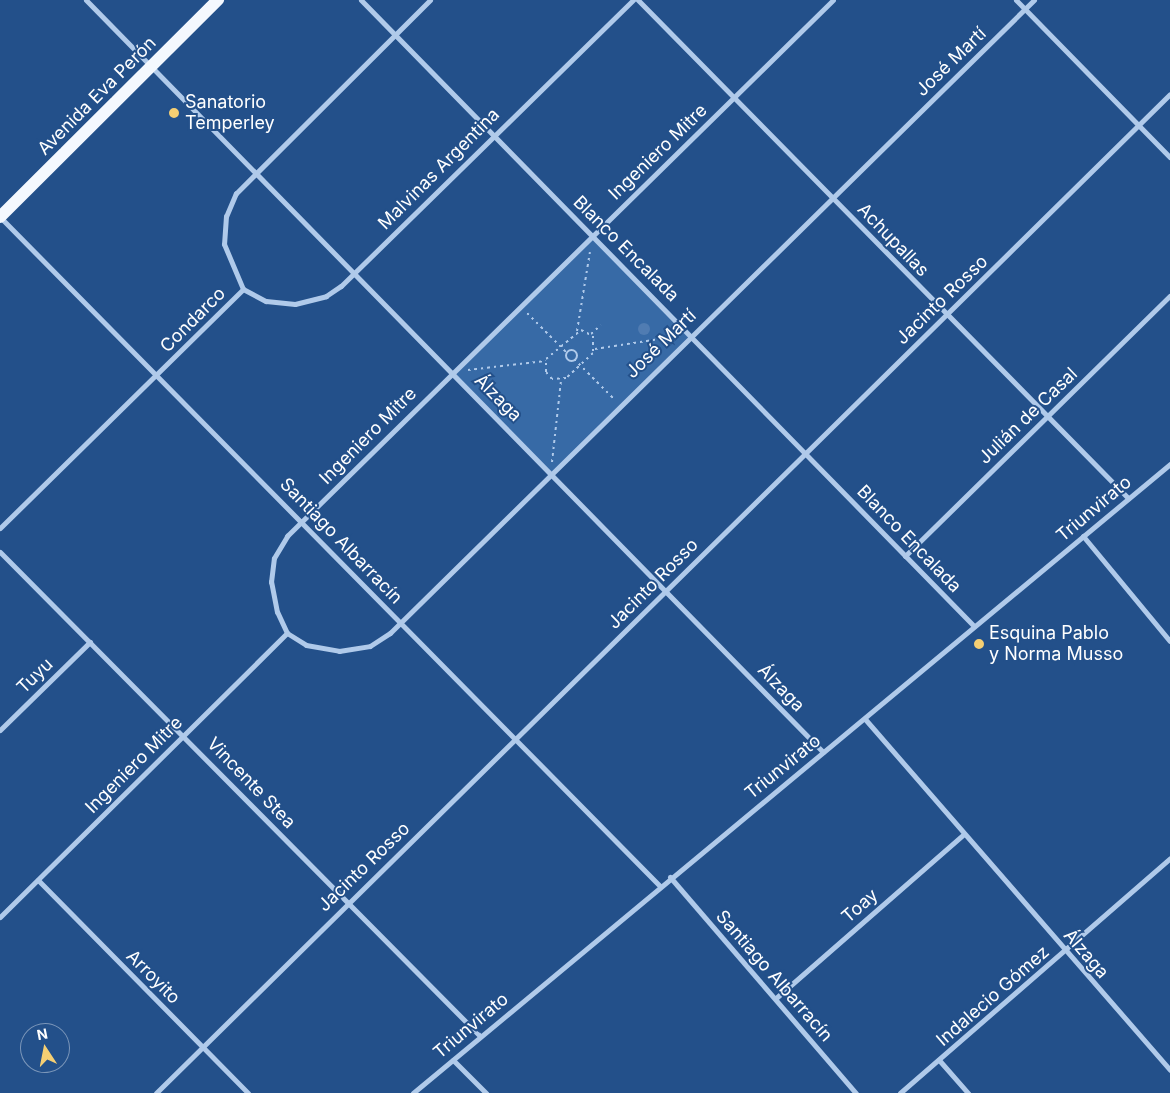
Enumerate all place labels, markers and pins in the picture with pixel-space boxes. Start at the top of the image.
place label: Sanatorio Temperley [185,92,275,134]
marker: Sanatorio Temperley [167,106,181,120]
place label: Esquina Pablo y Norma Musso [989,623,1123,666]
marker: Esquina Pablo y Norma Musso [973,638,985,650]

